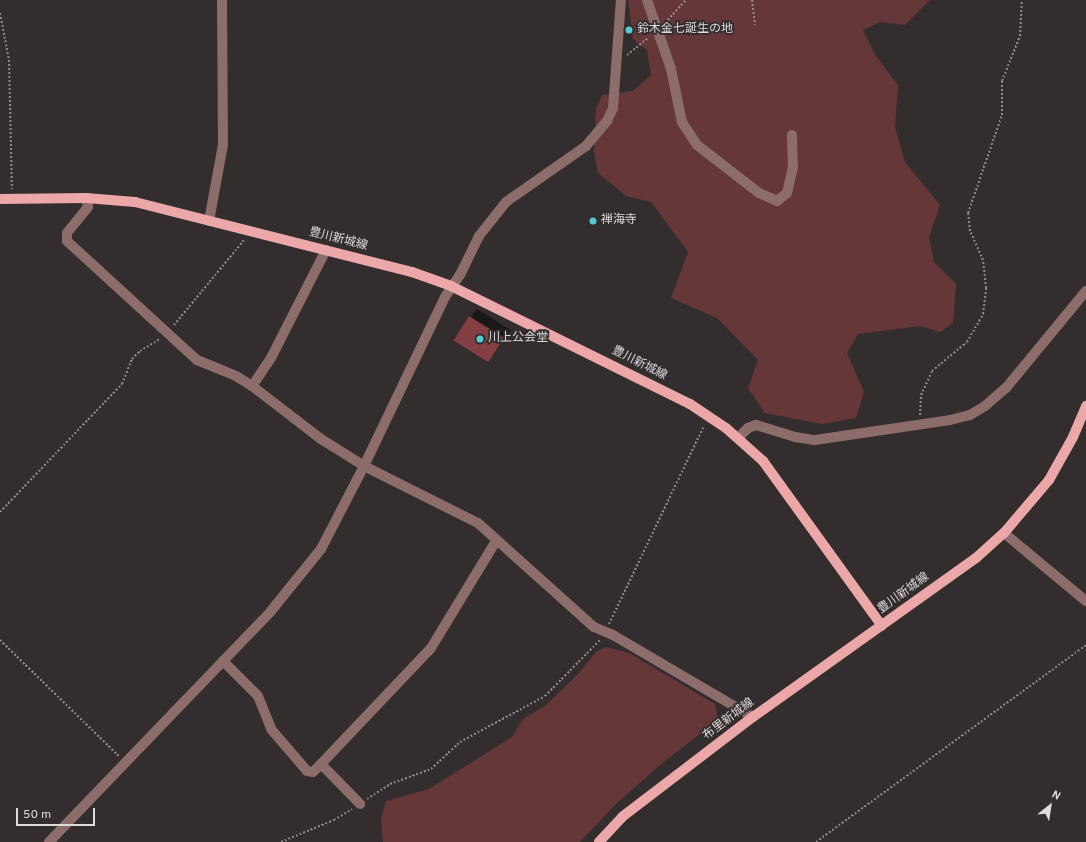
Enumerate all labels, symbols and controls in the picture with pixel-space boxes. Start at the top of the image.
place label: 鈴木金七誕生の地 [637,23,733,37]
marker: 鈴木金七誕生の地 [624,25,634,35]
place label: 禅海寺 [601,214,637,228]
marker: 禅海寺 [588,216,598,226]
street label: 豊川新城線 [307,226,369,254]
place label: 川上公会堂 [488,332,548,346]
marker: 川上公会堂 [475,334,485,344]
street label: 豊川新城線 [609,344,669,384]
street label: 豊川新城線 [875,571,933,617]
street label: 布里新城線 [701,696,757,744]
north arrow [1030,786,1070,826]
text: N [1049,788,1063,804]
scale bar [18,800,97,826]
text: 50 m [23,807,51,823]

